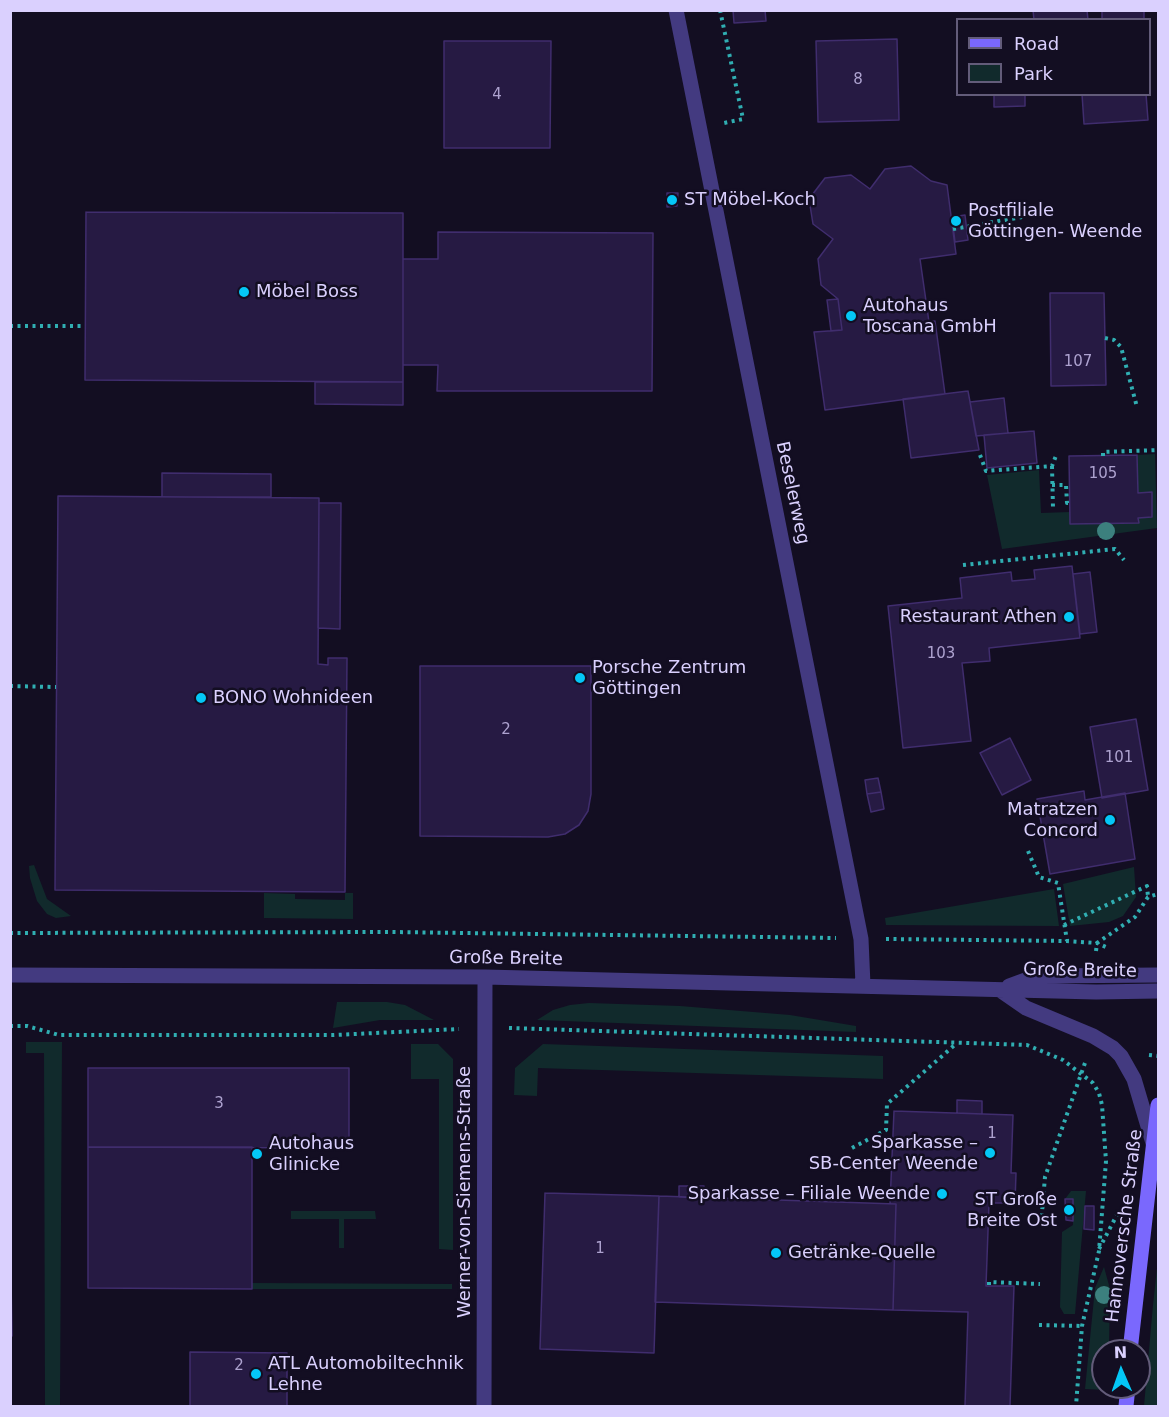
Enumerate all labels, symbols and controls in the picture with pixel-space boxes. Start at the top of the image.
legend [956,18,1151,96]
text: Road [1014,33,1059,54]
text: Park [1014,63,1053,84]
house number: 8 [853,71,863,89]
house number: 4 [492,86,502,104]
place label: ST Möbel-Koch [684,189,816,211]
marker: ST Möbel-Koch [665,193,679,207]
place label: Postfiliale Göttingen- Weende [968,200,1142,242]
marker: Postfiliale Göttingen- Weende [949,214,963,228]
place label: Möbel Boss [256,281,358,303]
marker: Möbel Boss [237,285,251,299]
place label: Autohaus Toscana GmbH [863,295,997,338]
marker: Autohaus Toscana GmbH [844,309,858,323]
house number: 107 [1064,353,1092,371]
street label: Beselerweg [771,440,813,546]
house number: 105 [1089,465,1117,483]
place label: Restaurant Athen [900,606,1057,628]
marker: Restaurant Athen [1062,610,1076,624]
house number: 103 [927,645,955,663]
place label: Porsche Zentrum Göttingen [592,657,746,700]
marker: Porsche Zentrum Göttingen [573,671,587,685]
place label: BONO Wohnideen [213,687,373,709]
marker: BONO Wohnideen [194,691,208,705]
house number: 2 [501,721,511,739]
house number: 101 [1105,749,1133,767]
place label: Matratzen Concord [1007,799,1098,842]
marker: Matratzen Concord [1103,813,1117,827]
street label: Große Breite [449,947,563,971]
street label: Große Breite [1023,959,1137,983]
street label: Werner-von-Siemens-Straße [454,1066,476,1318]
house number: 3 [214,1095,224,1113]
house number: 1 [987,1125,997,1143]
street label: Hannoversche Straße [1102,1128,1148,1324]
place label: Sparkasse – SB-Center Weende [809,1132,978,1174]
place label: Autohaus Glinicke [269,1133,354,1176]
marker: Sparkasse – SB-Center Weende [983,1146,997,1160]
marker: Autohaus Glinicke [250,1147,264,1161]
place label: Sparkasse – Filiale Weende [688,1183,930,1205]
marker: Sparkasse – Filiale Weende [935,1187,949,1201]
place label: ST Große Breite Ost [967,1189,1057,1232]
marker: ST Große Breite Ost [1062,1203,1076,1217]
house number: 1 [595,1240,605,1258]
place label: Getränke-Quelle [788,1242,936,1264]
marker: Getränke-Quelle [769,1246,783,1260]
north arrow [1091,1339,1151,1399]
text: N [1113,1343,1127,1362]
place label: ATL Automobiltechnik Lehne [268,1353,464,1396]
house number: 2 [234,1357,244,1375]
marker: ATL Automobiltechnik Lehne [249,1367,263,1381]

